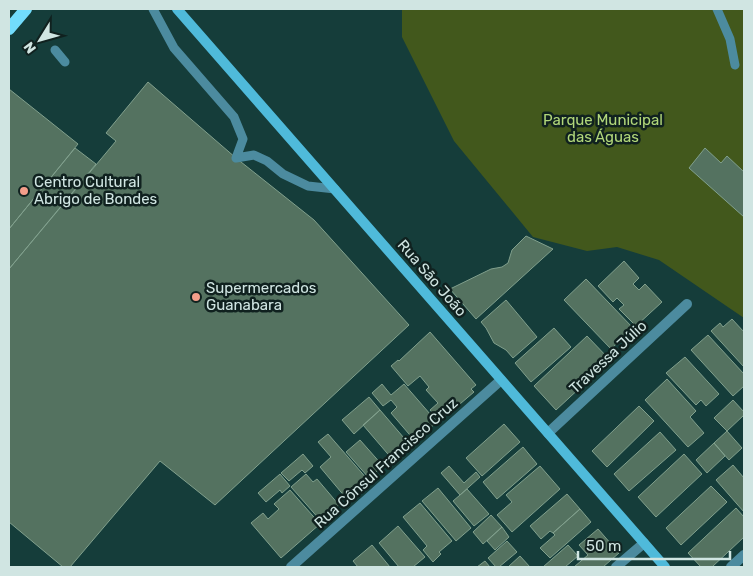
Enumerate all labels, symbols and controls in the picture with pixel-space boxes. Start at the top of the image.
north arrow [15,15,65,65]
text: N [20,38,40,57]
park label: Parque Municipal das Águas [543,111,663,146]
place label: Centro Cultural Abrigo de Bondes [34,173,158,208]
marker: Centro Cultural Abrigo de Bondes [18,185,30,197]
street label: Rua São João [394,236,470,320]
place label: Supermercados Guanabara [206,279,317,314]
marker: Supermercados Guanabara [190,291,202,303]
street label: Travessa Júlio [566,317,650,397]
street label: Rua Cônsul Francisco Cruz [311,394,462,532]
scale bar [578,528,730,560]
text: 50 m [586,537,621,555]

